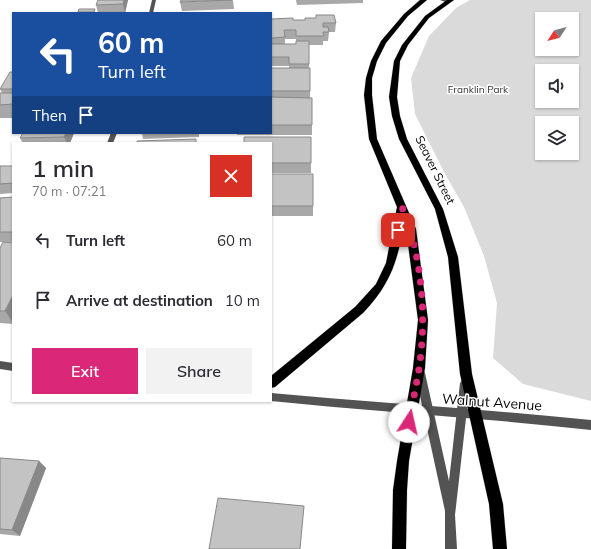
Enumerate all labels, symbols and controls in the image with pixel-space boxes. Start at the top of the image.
north arrow [535,12,579,56]
map controls [535,12,579,160]
text: 60 m [98,25,164,60]
icon: left [32,28,84,80]
text: Turn left [98,60,166,83]
button: sound [535,64,579,108]
park label: Franklin Park [448,83,509,96]
icon: arrive [75,104,97,126]
text: Then [32,106,67,125]
button: layers [535,116,579,160]
street label: Seaver Street [412,133,459,207]
text: 1 min [32,153,94,183]
button: close [210,155,252,197]
text: 70 m · 07:21 [32,183,106,199]
pin [381,213,415,247]
icon: arrive [387,219,409,241]
icon: left [32,229,54,251]
text: Turn left [66,231,125,250]
text: 60 m [217,231,252,250]
icon: arrive [32,289,54,311]
text: Arrive at destination [66,291,213,310]
text: 10 m [225,291,260,310]
button: Exit [32,348,138,394]
button: Share [146,348,252,394]
street label: Walnut Avenue [441,390,543,414]
position arrow [388,401,430,443]

